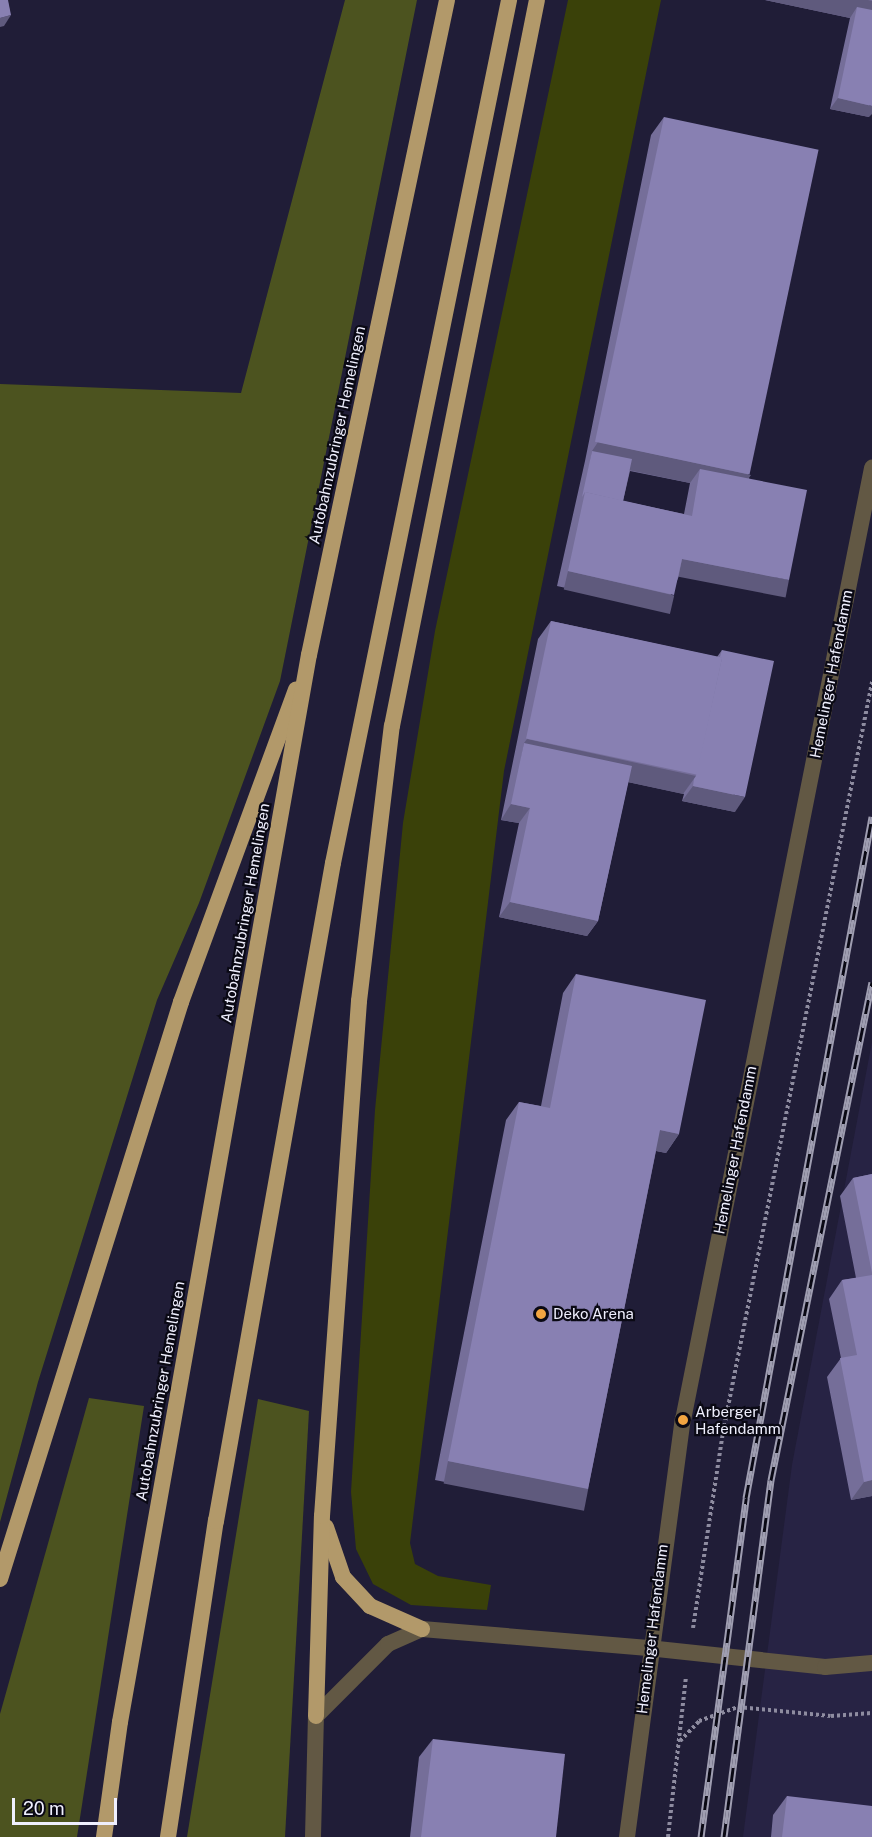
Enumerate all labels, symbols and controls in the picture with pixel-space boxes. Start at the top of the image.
street label: Autobahnzubringer Hemelingen [305,324,369,546]
street label: Hemelinger Hafendamm [806,588,856,760]
street label: Autobahnzubringer Hemelingen [217,802,273,1024]
street label: Hemelinger Hafendamm [710,1064,760,1236]
street label: Autobahnzubringer Hemelingen [132,1280,188,1502]
place label: Deko Arena [553,1305,634,1323]
marker: Deko Arena [534,1307,548,1321]
place label: Arberger Hafendamm [695,1402,781,1437]
marker: Arberger Hafendamm [676,1413,690,1427]
street label: Hemelinger Hafendamm [633,1543,671,1715]
scale bar [15,1786,120,1824]
text: 20 m [23,1798,65,1819]

